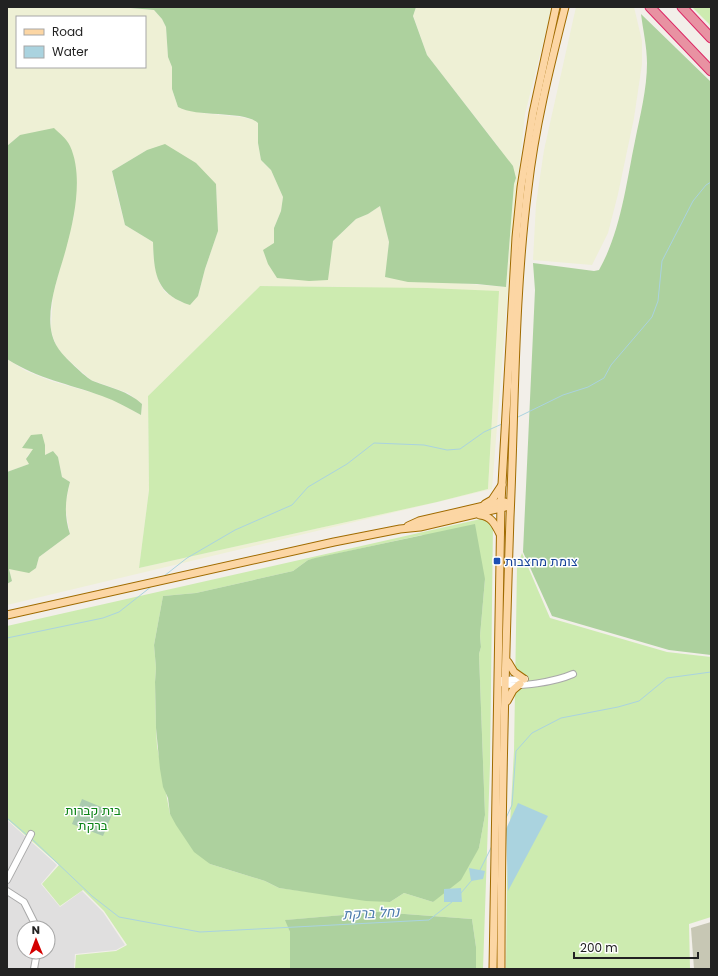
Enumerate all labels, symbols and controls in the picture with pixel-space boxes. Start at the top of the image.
legend [16,16,146,68]
text: Road [52,23,83,40]
text: Water [52,43,89,60]
place label: צומת מחצבות [505,552,578,571]
marker: צומת מחצבות [492,556,502,566]
park label: בית קברות ברקת [65,801,121,835]
water label: נחל ברקת [342,901,401,924]
north arrow [16,920,56,960]
text: N [32,922,40,938]
scale bar [574,934,698,960]
text: 200 m [580,939,618,956]

